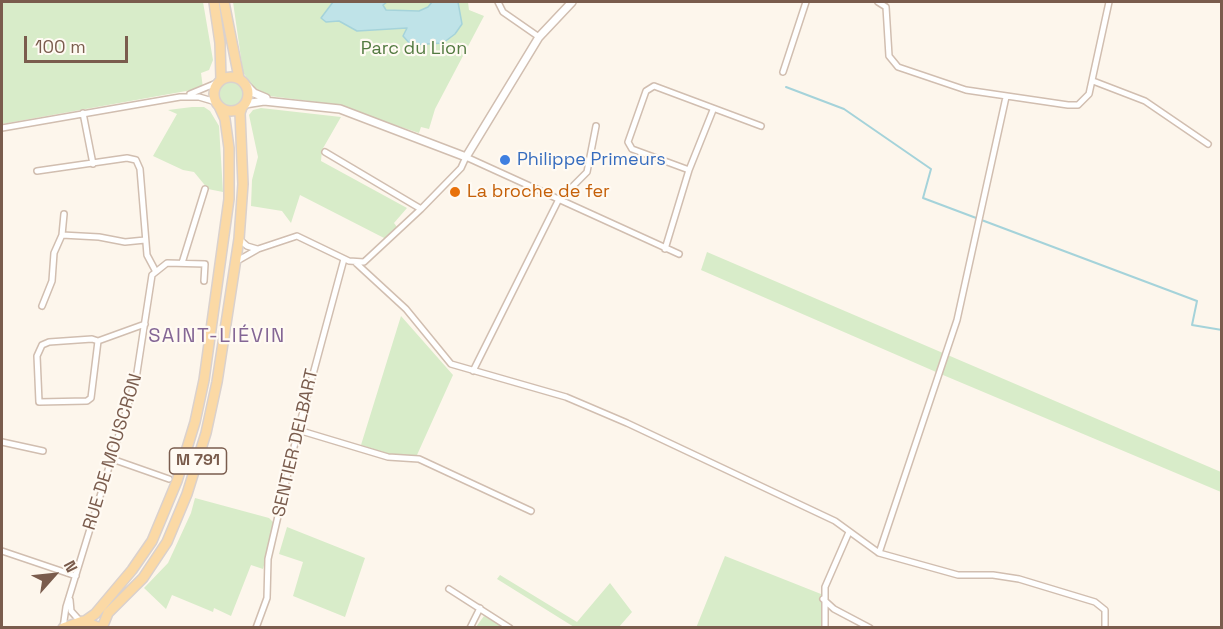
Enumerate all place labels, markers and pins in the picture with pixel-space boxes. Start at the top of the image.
place label: Philippe Primeurs [517,149,666,171]
marker: Philippe Primeurs [498,153,512,167]
place label: La broche de fer [467,181,610,203]
marker: La broche de fer [448,185,462,199]

